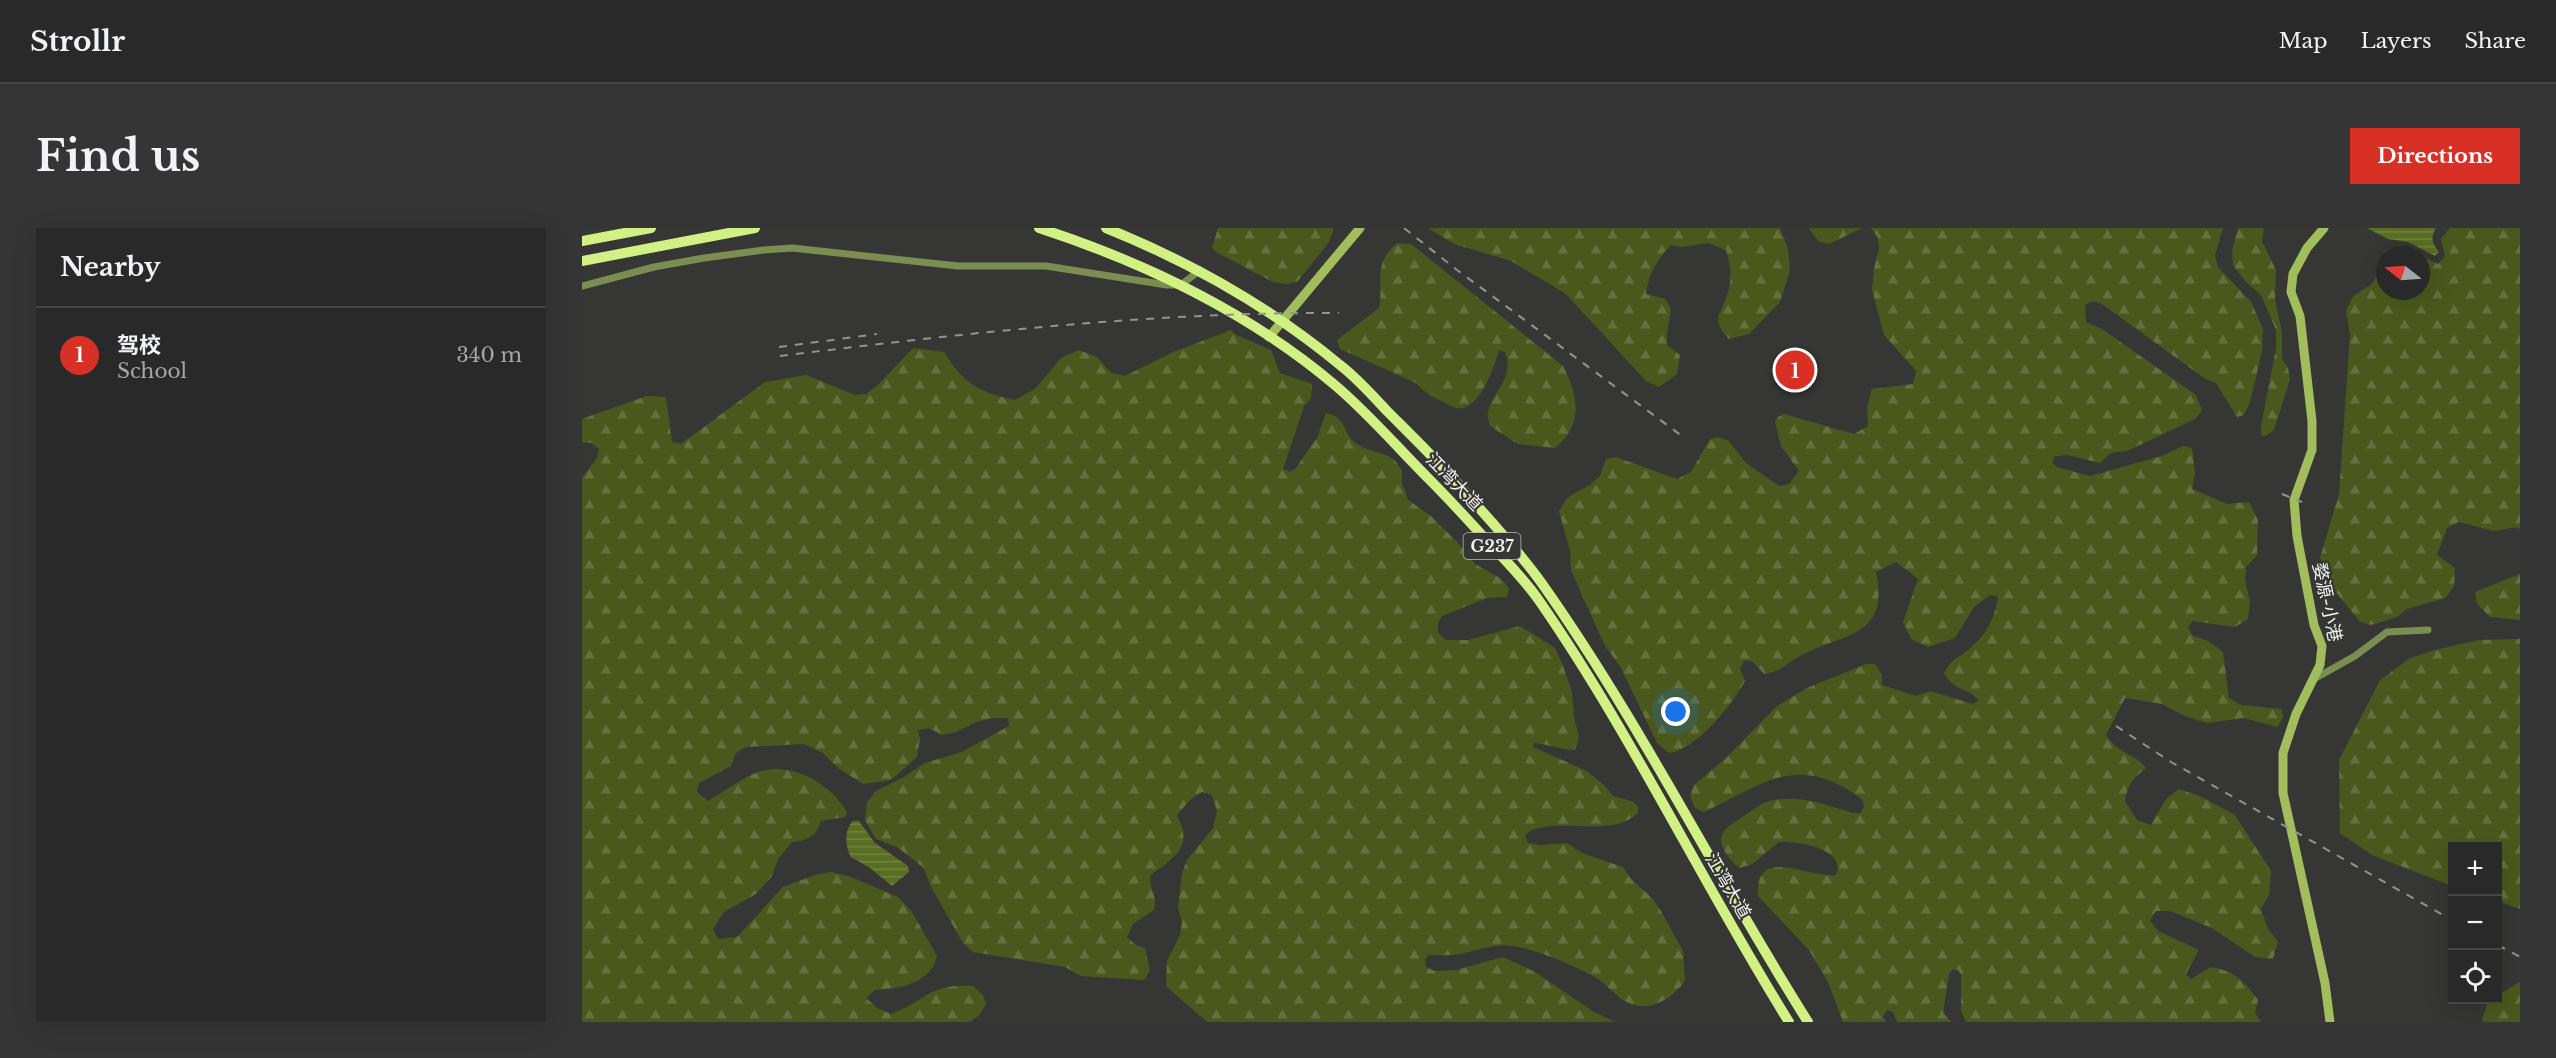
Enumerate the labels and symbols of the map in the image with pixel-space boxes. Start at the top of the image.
north arrow [2376,246,2430,300]
pin: 1 [1776,348,1814,392]
street label: 江湾大道 [1421,448,1487,516]
road number: G237 [1464,533,1520,559]
street label: 婺源-小港 [2308,560,2346,644]
your location [1661,697,1690,726]
street label: 江湾大道 [1700,849,1756,923]

